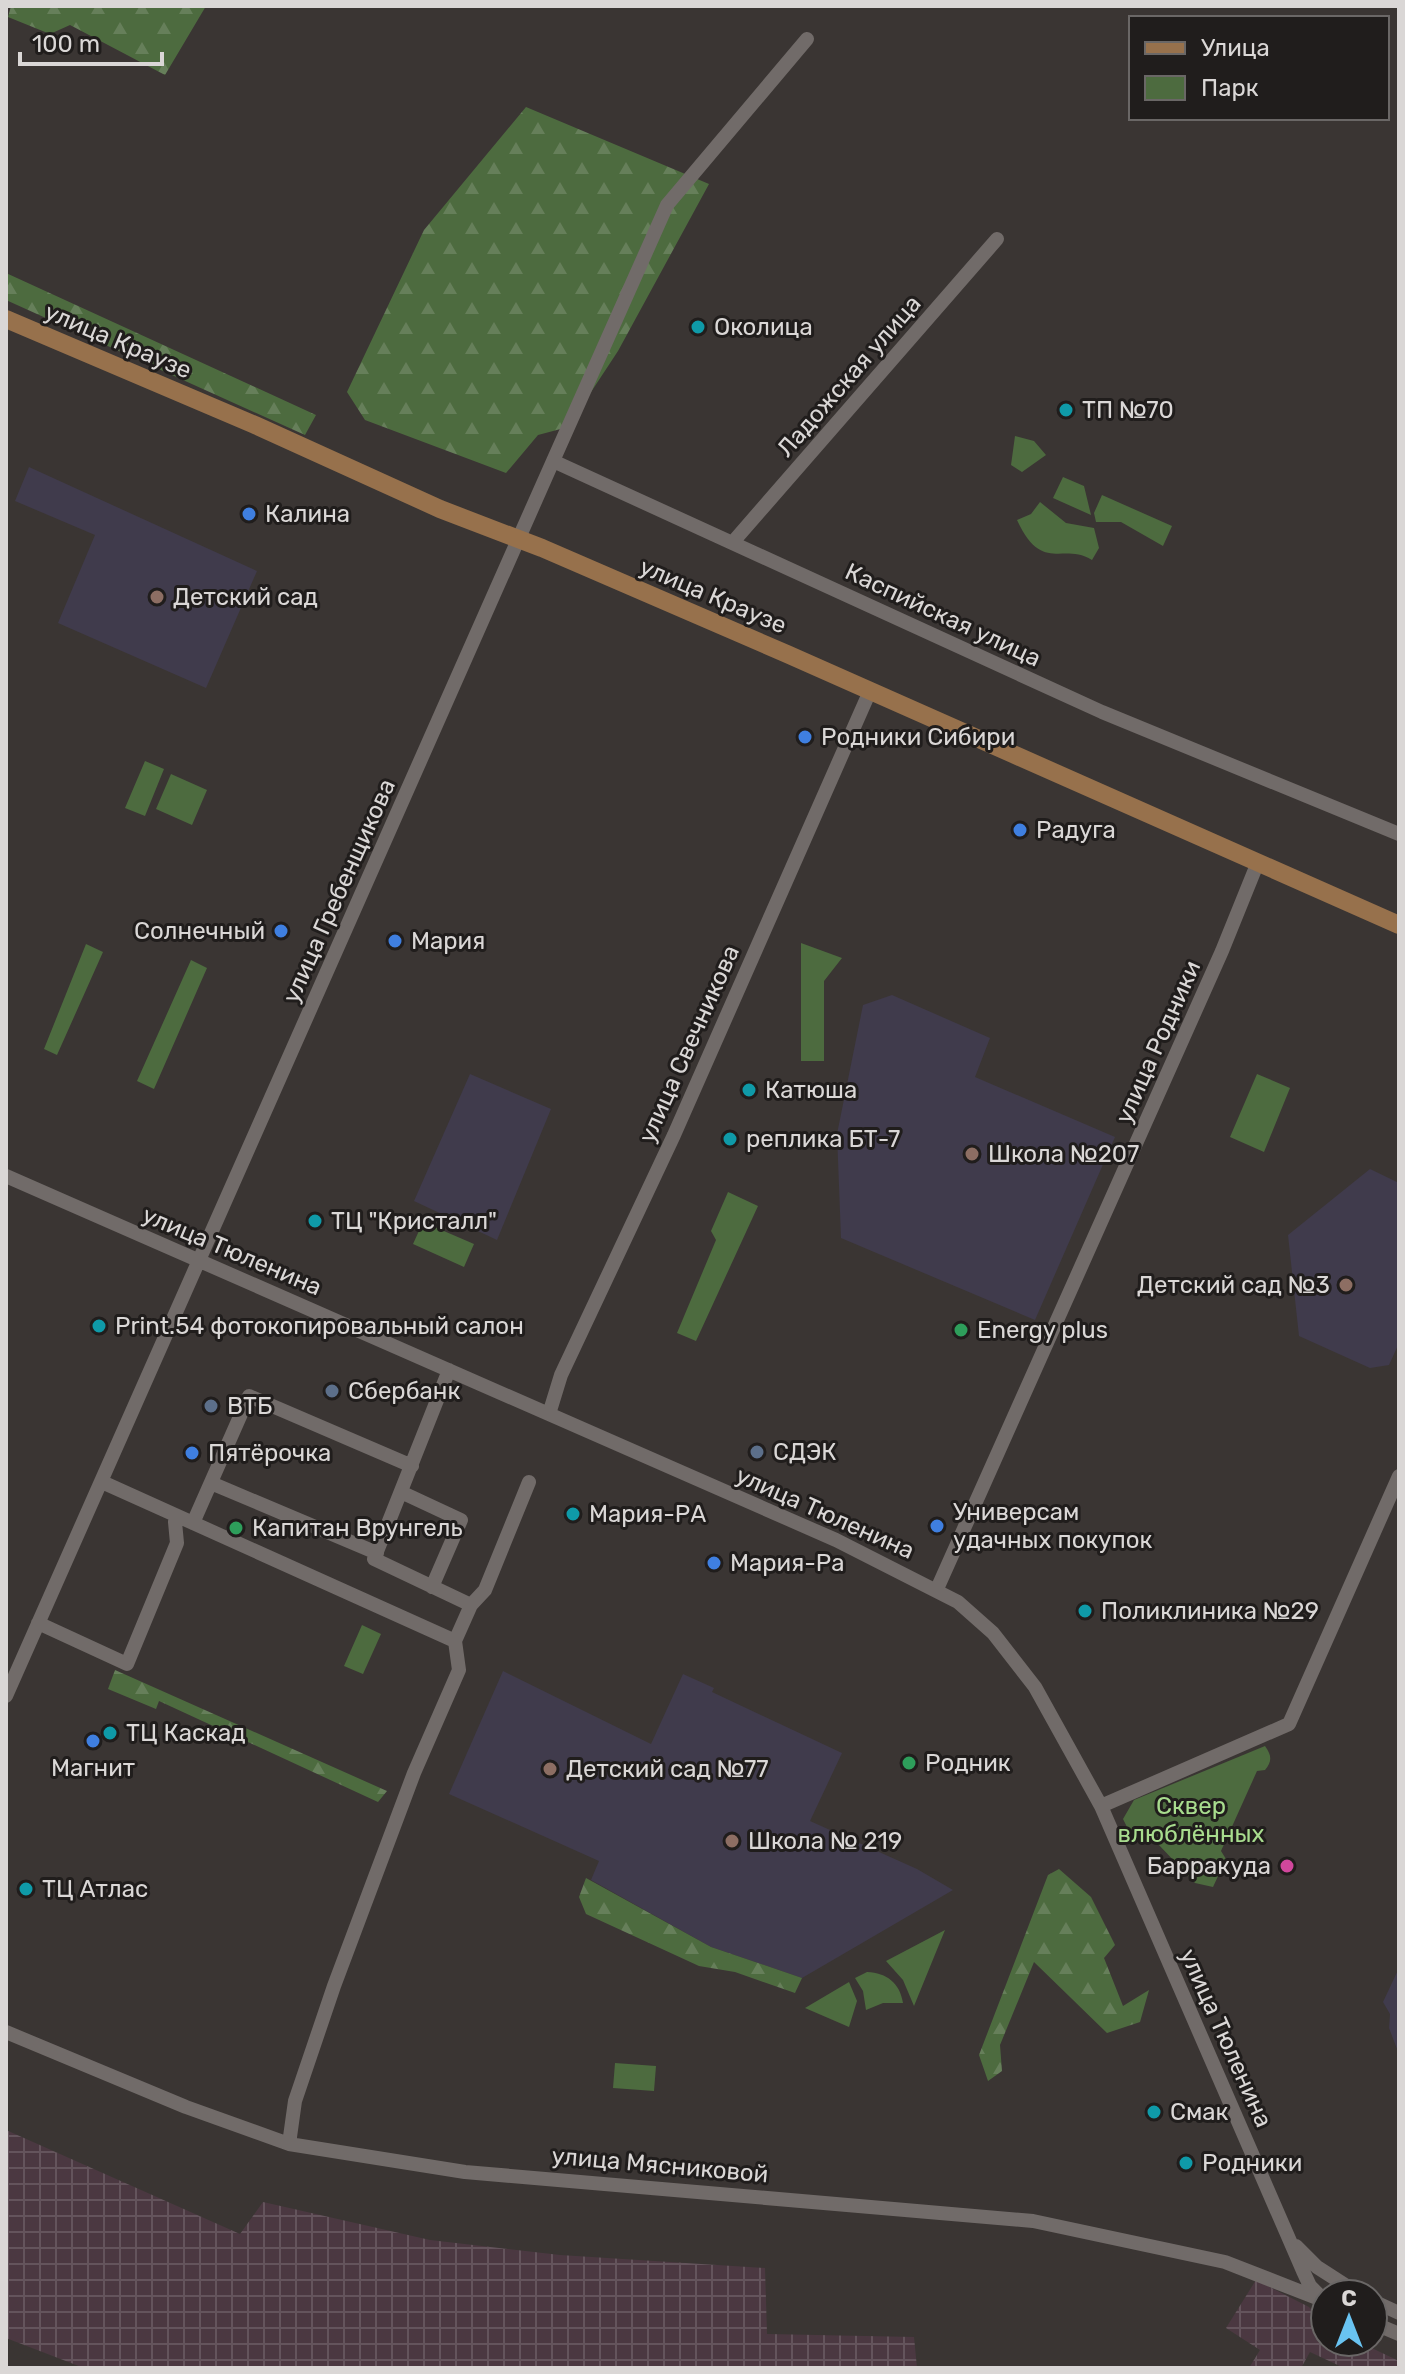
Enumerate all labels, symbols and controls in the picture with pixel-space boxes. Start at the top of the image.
scale bar [20,16,162,66]
legend [1129,16,1389,120]
text: 100 m [32,30,100,58]
text: Улица [1201,34,1270,62]
text: Парк [1201,74,1259,102]
street label: Ладожская улица [771,290,927,462]
street label: улица Краузе [40,297,196,385]
place label: Околица [714,313,813,341]
marker: Околица [689,318,707,336]
place label: ТП №70 [1082,396,1174,424]
marker: ТП №70 [1057,401,1075,419]
place label: Калина [265,500,350,528]
marker: Калина [240,505,258,523]
street label: улица Краузе [635,552,791,640]
street label: Каспийская улица [841,557,1045,673]
place label: Детский сад [173,583,318,611]
marker: Детский сад [148,588,166,606]
place label: Родники Сибири [821,723,1015,751]
marker: Родники Сибири [796,728,814,746]
street label: улица Гребенщикова [277,775,401,1007]
place label: Радуга [1036,816,1116,844]
marker: Радуга [1011,821,1029,839]
place label: Солнечный [134,917,265,945]
marker: Солнечный [272,922,290,940]
place label: Мария [411,927,485,955]
marker: Мария [386,932,404,950]
street label: улица Свечникова [633,941,745,1147]
street label: улица Родники [1110,956,1206,1128]
place label: Катюша [765,1076,857,1104]
marker: Катюша [740,1081,758,1099]
place label: реплика БТ-7 [746,1125,900,1153]
marker: реплика БТ-7 [721,1130,739,1148]
place label: Школа №207 [988,1140,1139,1168]
marker: Школа №207 [963,1145,981,1163]
street label: улица Тюленина [138,1201,326,1301]
place label: ТЦ "Кристалл" [331,1207,497,1235]
marker: ТЦ "Кристалл" [306,1212,324,1230]
place label: Детский сад №3 [1137,1271,1330,1299]
marker: Детский сад №3 [1337,1276,1355,1294]
place label: Print.54 фотокопировальный салон [115,1312,524,1340]
place label: Energy plus [977,1316,1108,1344]
marker: Print.54 фотокопировальный салон [90,1317,108,1335]
marker: Energy plus [952,1321,970,1339]
place label: Сбербанк [348,1377,460,1405]
marker: Сбербанк [323,1382,341,1400]
place label: ВТБ [227,1392,272,1420]
marker: ВТБ [202,1397,220,1415]
place label: СДЭК [773,1438,837,1466]
place label: Пятёрочка [208,1439,331,1467]
marker: СДЭК [748,1443,766,1461]
marker: Пятёрочка [183,1444,201,1462]
street label: улица Тюленина [732,1461,918,1565]
place label: Универсам удачных покупок [953,1498,1152,1554]
place label: Мария-РА [589,1500,706,1528]
marker: Мария-РА [564,1505,582,1523]
place label: Капитан Врунгель [252,1514,462,1542]
marker: Универсам удачных покупок [928,1517,946,1535]
marker: Капитан Врунгель [227,1519,245,1537]
place label: Мария-Ра [730,1549,844,1577]
marker: Мария-Ра [705,1554,723,1572]
place label: Поликлиника №29 [1101,1597,1319,1625]
marker: Поликлиника №29 [1076,1602,1094,1620]
place label: ТЦ Каскад [126,1719,246,1747]
marker: ТЦ Каскад [101,1724,119,1742]
marker: Магнит [84,1732,102,1750]
place label: Родник [925,1749,1011,1777]
place label: Магнит [51,1754,135,1782]
marker: Родник [900,1754,918,1772]
place label: Детский сад №77 [566,1755,769,1783]
marker: Детский сад №77 [541,1760,559,1778]
park label: Сквер влюблённых [1118,1792,1265,1848]
place label: Школа № 219 [748,1827,902,1855]
marker: Школа № 219 [723,1832,741,1850]
place label: Барракуда [1147,1852,1271,1880]
marker: Барракуда [1278,1857,1296,1875]
place label: ТЦ Атлас [42,1875,148,1903]
marker: ТЦ Атлас [17,1880,35,1898]
street label: улица Тюленина [1174,1945,1278,2131]
place label: Смак [1170,2098,1229,2126]
marker: Смак [1145,2103,1163,2121]
street label: улица Мясниковой [550,2142,770,2188]
place label: Родники [1202,2149,1302,2177]
marker: Родники [1177,2154,1195,2172]
north arrow [1309,2278,1389,2358]
text: С [1341,2285,1357,2312]

